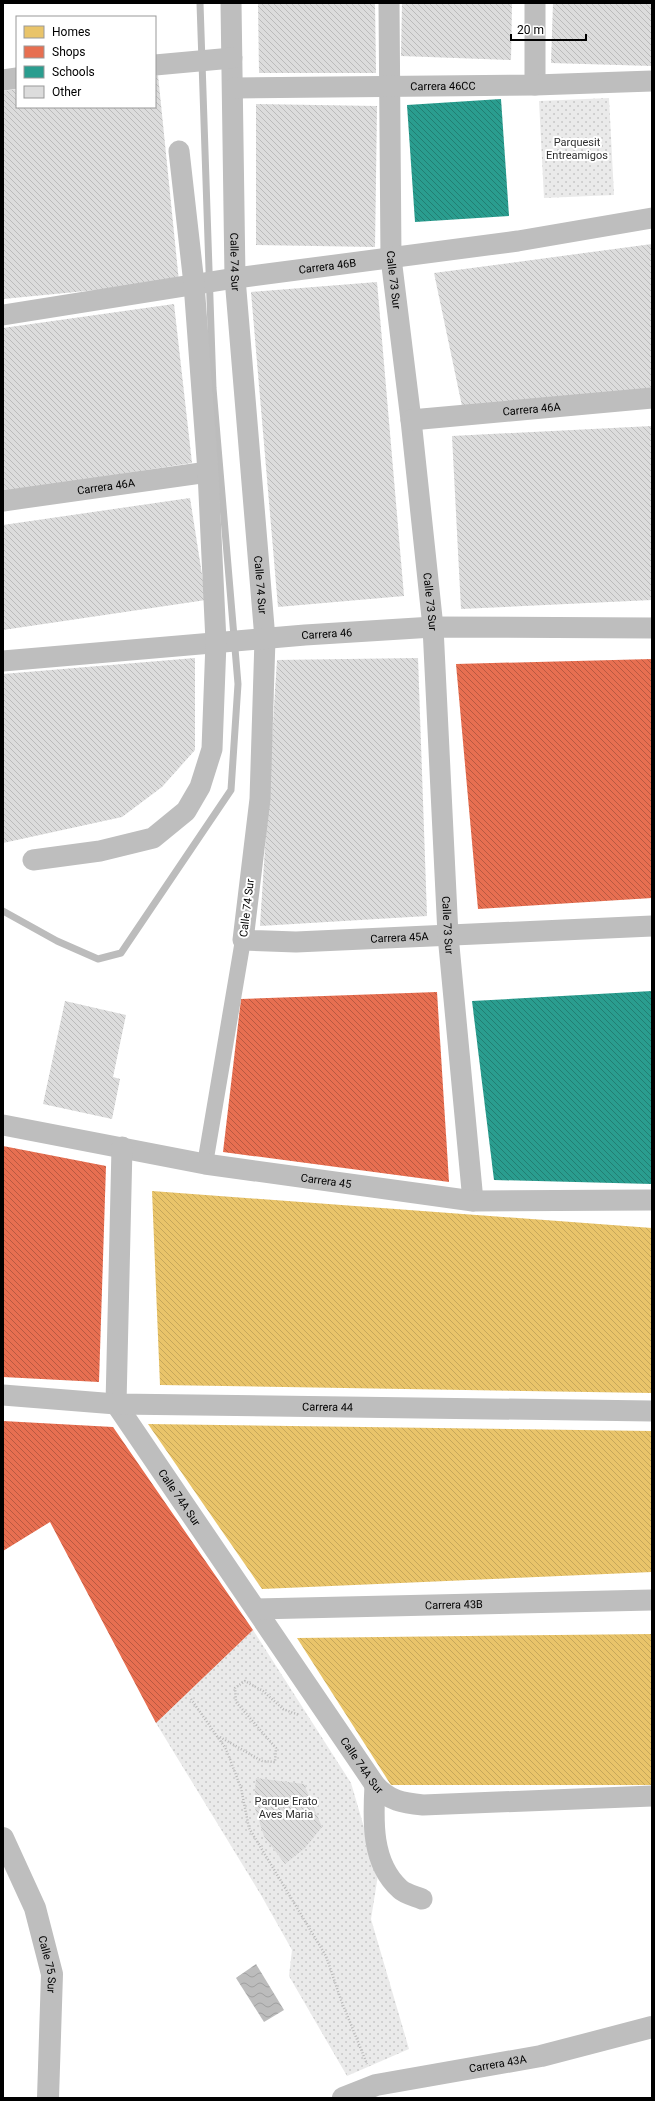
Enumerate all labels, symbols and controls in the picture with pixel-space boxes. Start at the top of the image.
legend [16,16,156,108]
scale bar [511,16,586,42]
text: 20 m [517,23,544,37]
text: Homes [52,25,90,39]
text: Shops [52,45,86,59]
text: Schools [52,65,95,79]
street label: Carrera 46CC [410,79,476,93]
text: Other [52,85,81,99]
park label: Parquesit Entreamigos [546,136,608,162]
street label: Calle 74 Sur [228,233,243,292]
street label: Calle 73 Sur [384,251,404,310]
street label: Carrera 46B [298,256,357,276]
street label: Carrera 46A [502,400,562,418]
street label: Carrera 46A [76,476,136,497]
street label: Calle 74 Sur [252,555,269,615]
street label: Calle 73 Sur [421,572,440,631]
street label: Carrera 46 [301,626,353,642]
street label: Calle 74 Sur [237,878,257,938]
street label: Calle 73 Sur [440,896,456,955]
street label: Carrera 45A [370,930,430,945]
street label: Carrera 45 [300,1171,352,1191]
street label: Carrera 44 [302,1400,353,1414]
street label: Calle 74A Sur [156,1467,203,1528]
street label: Carrera 43B [425,1597,483,1612]
street label: Calle 74A Sur [338,1735,386,1796]
park label: Parque Erato Aves Maria [255,1795,317,1821]
street label: Calle 75 Sur [36,1934,58,1994]
street label: Carrera 43A [468,2052,528,2075]

